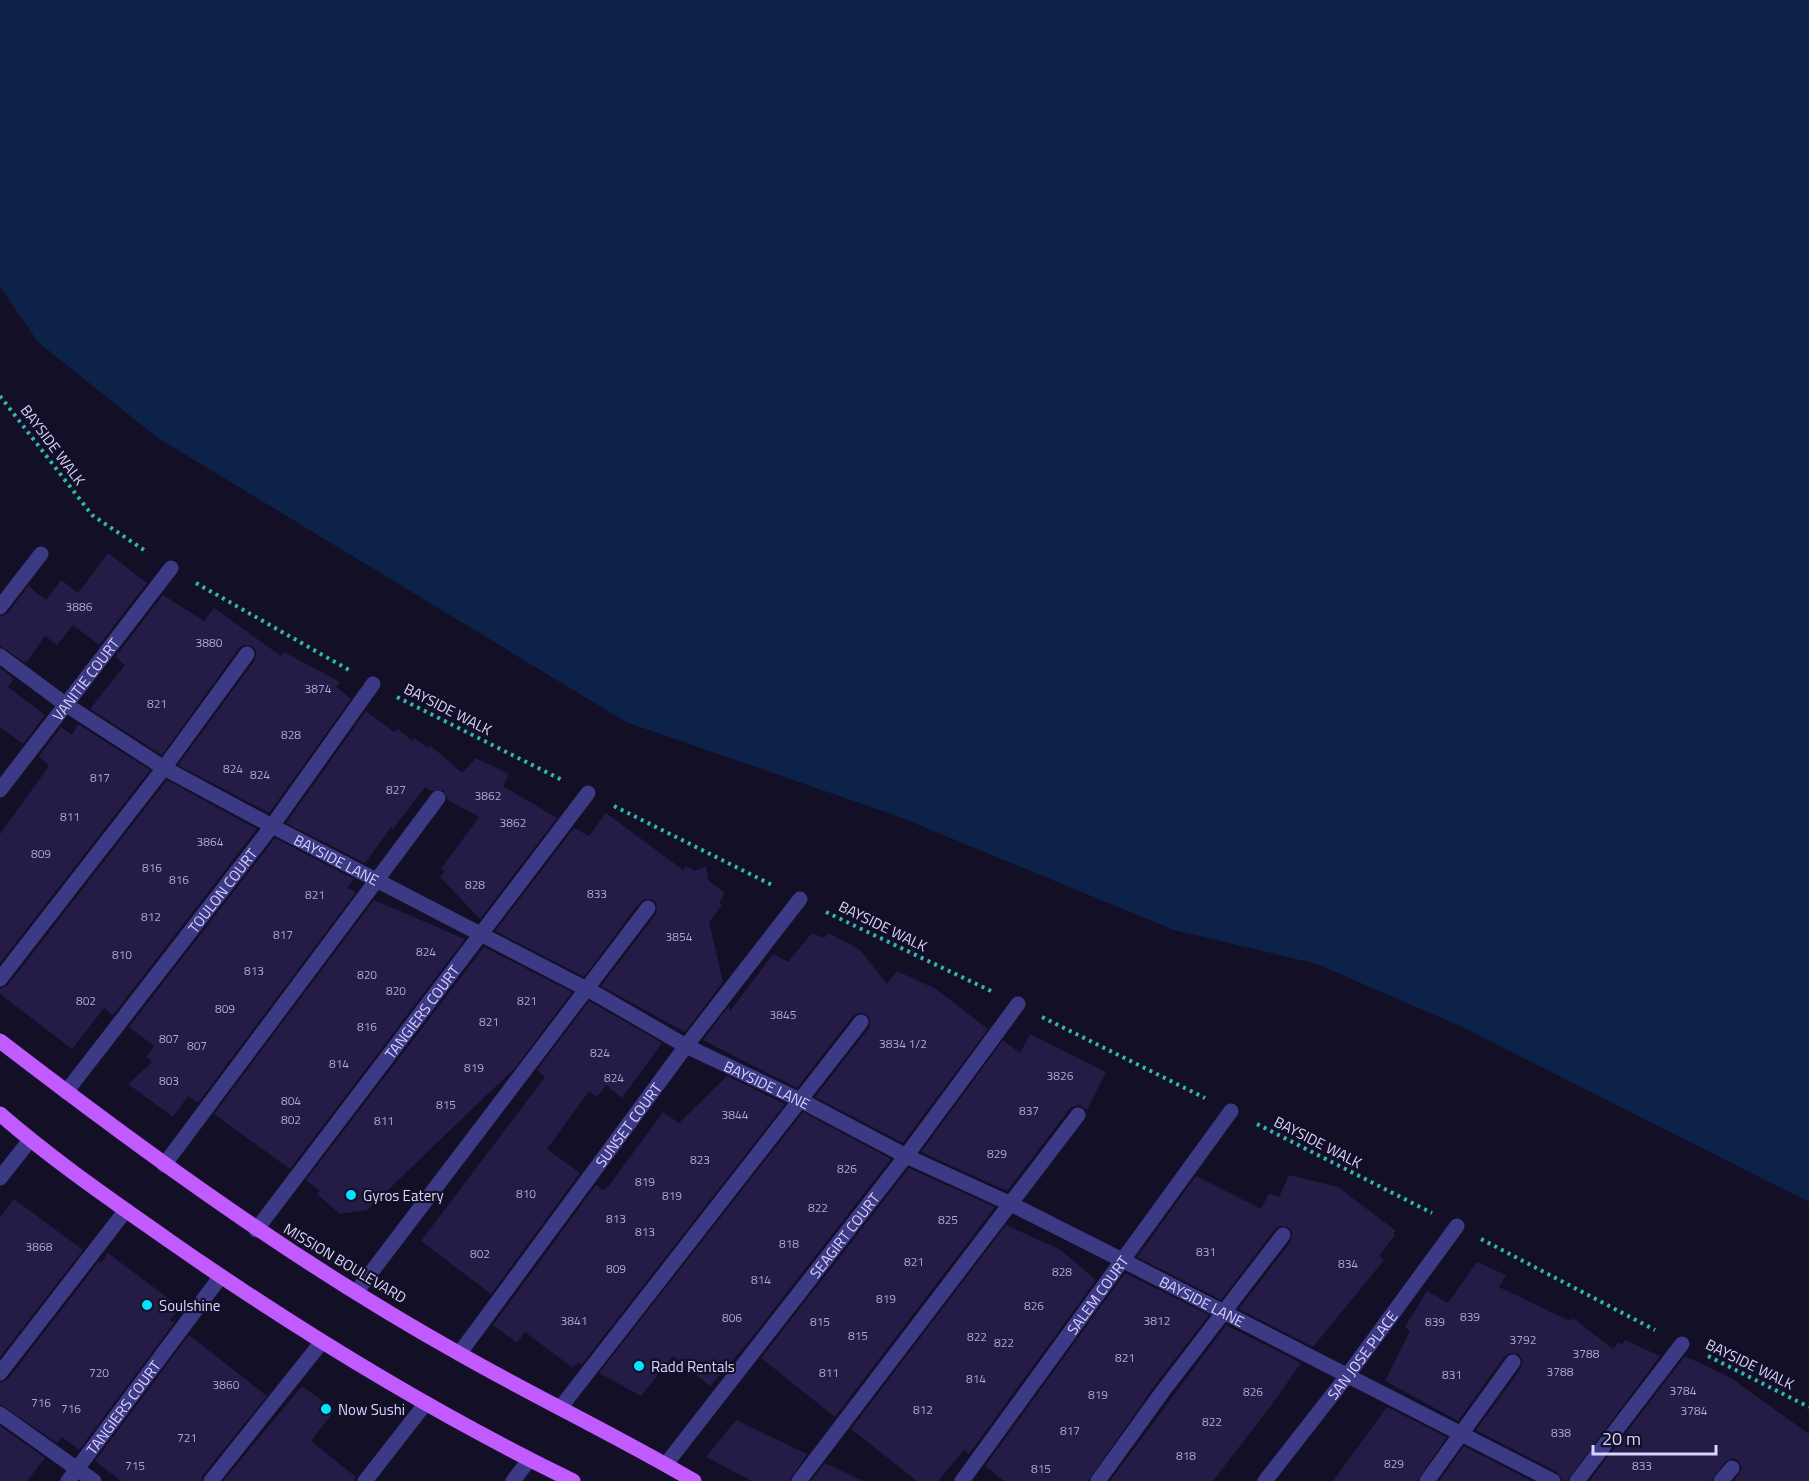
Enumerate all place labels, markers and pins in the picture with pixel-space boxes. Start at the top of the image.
place label: Gyros Eatery [363,1184,444,1207]
marker: Gyros Eatery [344,1188,358,1202]
place label: Soulshine [159,1294,220,1317]
marker: Soulshine [140,1298,154,1312]
place label: Radd Rentals [651,1355,735,1378]
marker: Radd Rentals [632,1359,646,1373]
place label: Now Sushi [338,1398,405,1421]
marker: Now Sushi [319,1402,333,1416]

